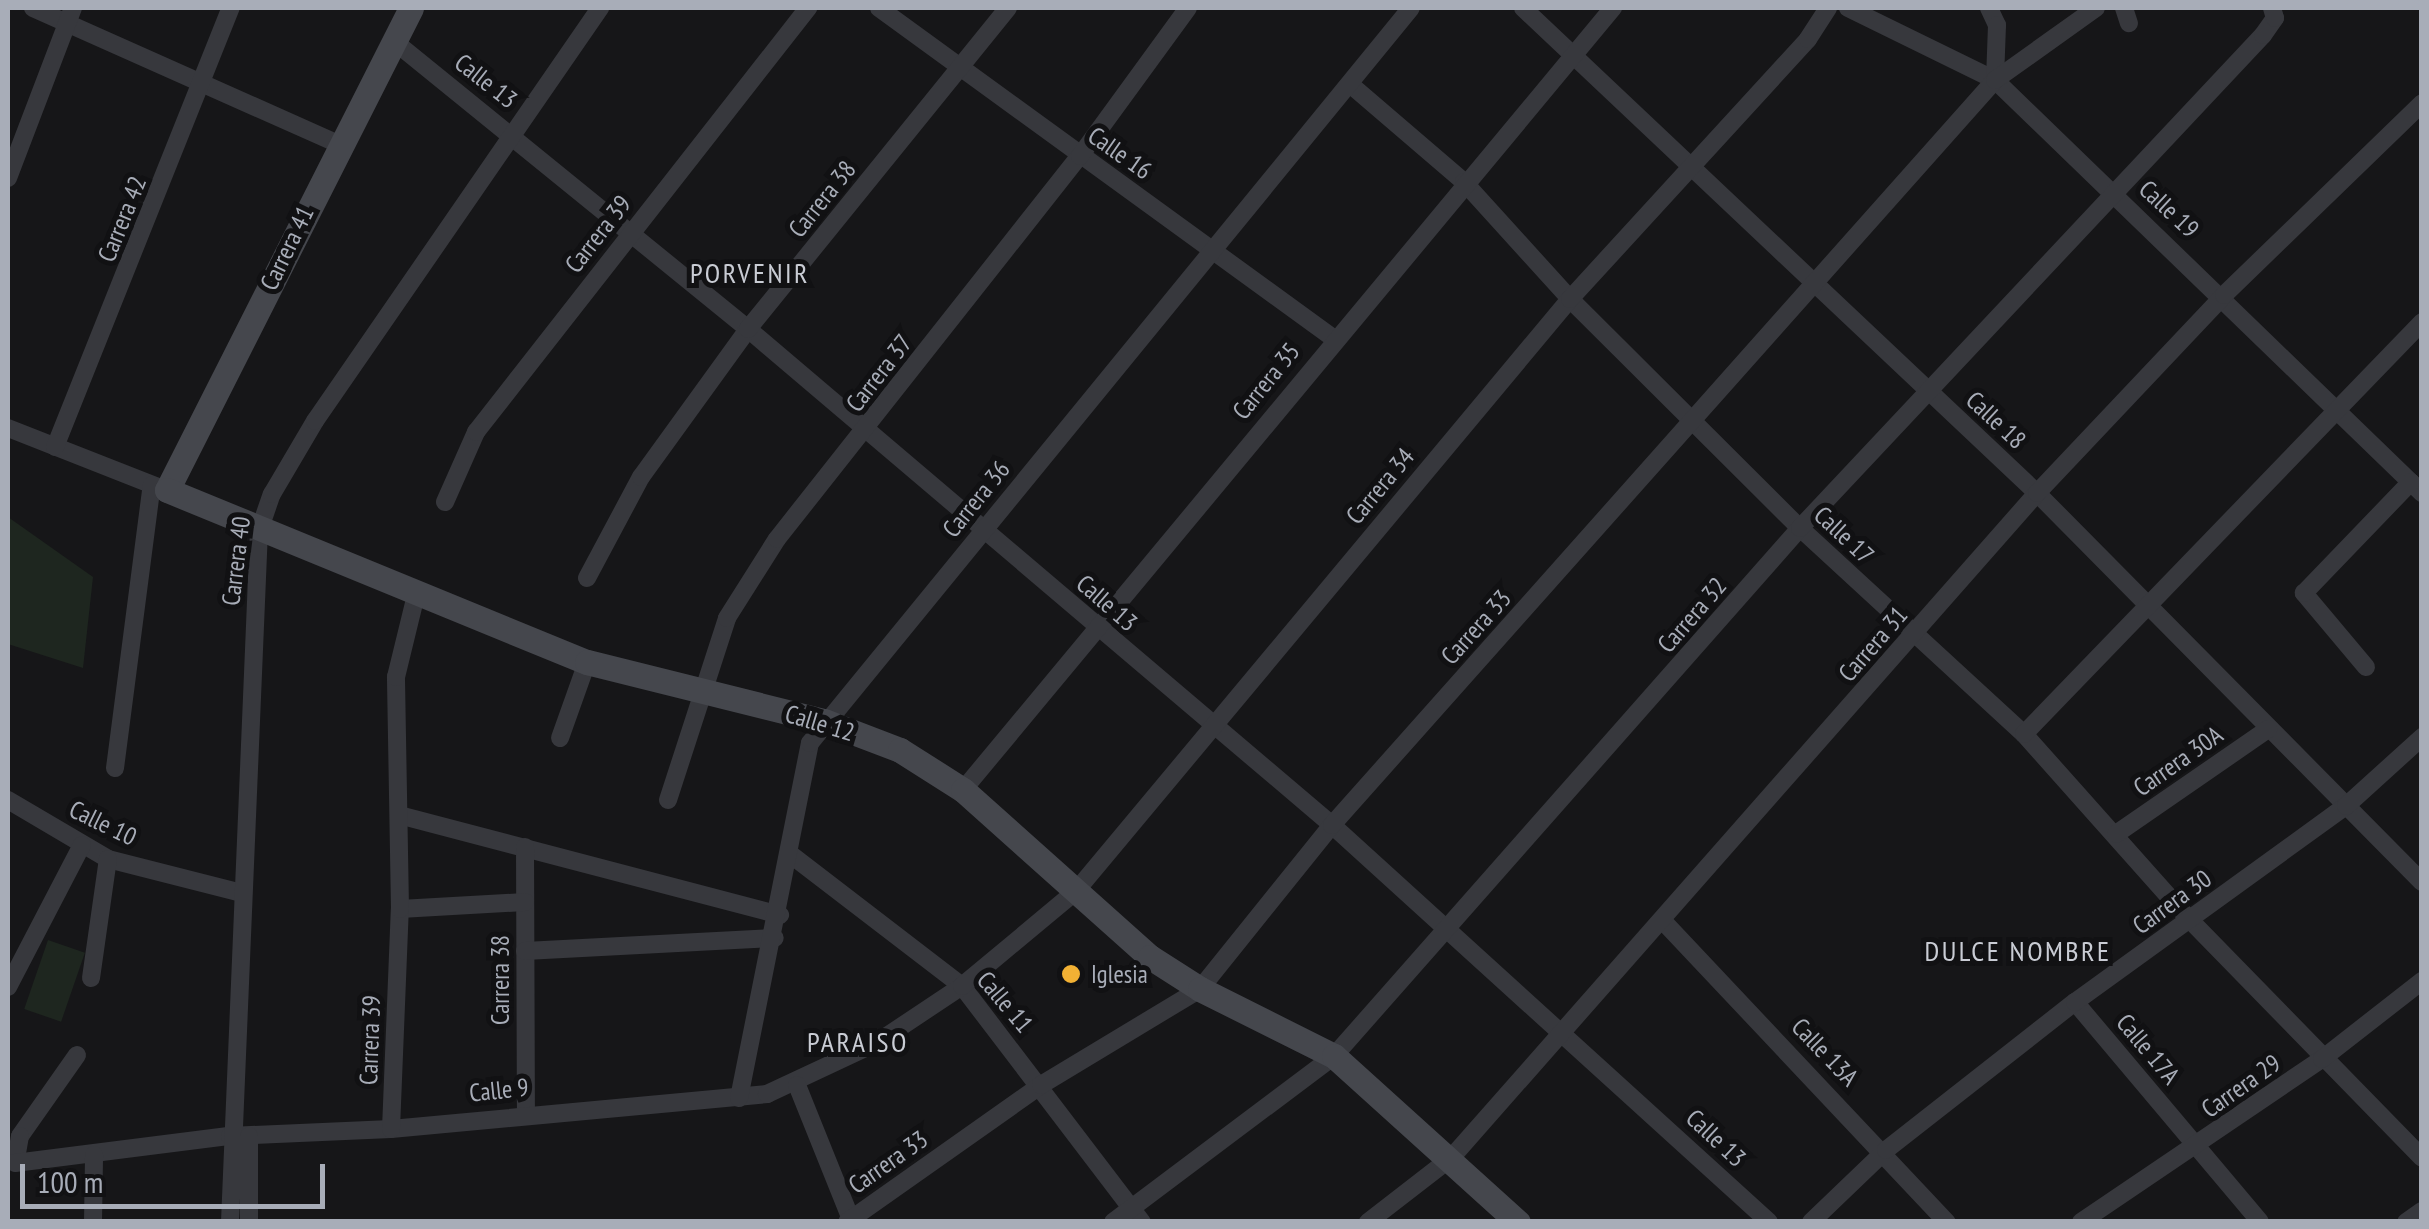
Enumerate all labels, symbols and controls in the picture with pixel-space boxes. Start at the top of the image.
street label: Calle 13 [449,47,523,115]
street label: Calle 16 [1082,120,1158,186]
street label: Carrera 38 [782,155,862,243]
street label: Carrera 42 [91,172,153,266]
street label: Calle 19 [2133,174,2205,244]
street label: Carrera 39 [559,189,637,279]
street label: Carrera 41 [254,201,320,295]
district label: PORVENIR [690,256,810,290]
street label: Carrera 37 [840,328,918,418]
street label: Carrera 35 [1226,337,1306,425]
street label: Calle 18 [1960,385,2032,455]
street label: Carrera 34 [1340,442,1420,530]
street label: Carrera 36 [936,455,1016,543]
street label: Calle 17 [1808,500,1880,570]
street label: Carrera 40 [216,515,256,607]
street label: Calle 13 [1070,568,1144,638]
street label: Carrera 32 [1651,571,1733,659]
street label: Carrera 33 [1435,584,1517,670]
street label: Carrera 31 [1832,600,1914,688]
street label: Calle 12 [782,698,858,748]
street label: Carrera 30A [2128,720,2228,802]
street label: Calle 10 [65,794,141,852]
street label: Carrera 30 [2127,863,2217,941]
district label: DULCE NOMBRE [1925,934,2111,968]
street label: Carrera 38 [485,935,515,1025]
place label: Iglesia [1091,959,1148,989]
marker: Iglesia [1060,963,1082,985]
street label: Calle 11 [971,965,1039,1039]
street label: Carrera 39 [353,995,387,1085]
street label: Calle 17A [2110,1008,2186,1090]
street label: Calle 13A [1785,1012,1865,1092]
district label: PARAISO [807,1025,909,1059]
street label: Carrera 29 [2196,1048,2286,1124]
street label: Calle 9 [468,1072,530,1108]
street label: Calle 13 [1680,1103,1752,1173]
street label: Carrera 33 [843,1124,933,1200]
scale bar [25,1144,330,1206]
text: 100 m [37,1162,103,1201]

